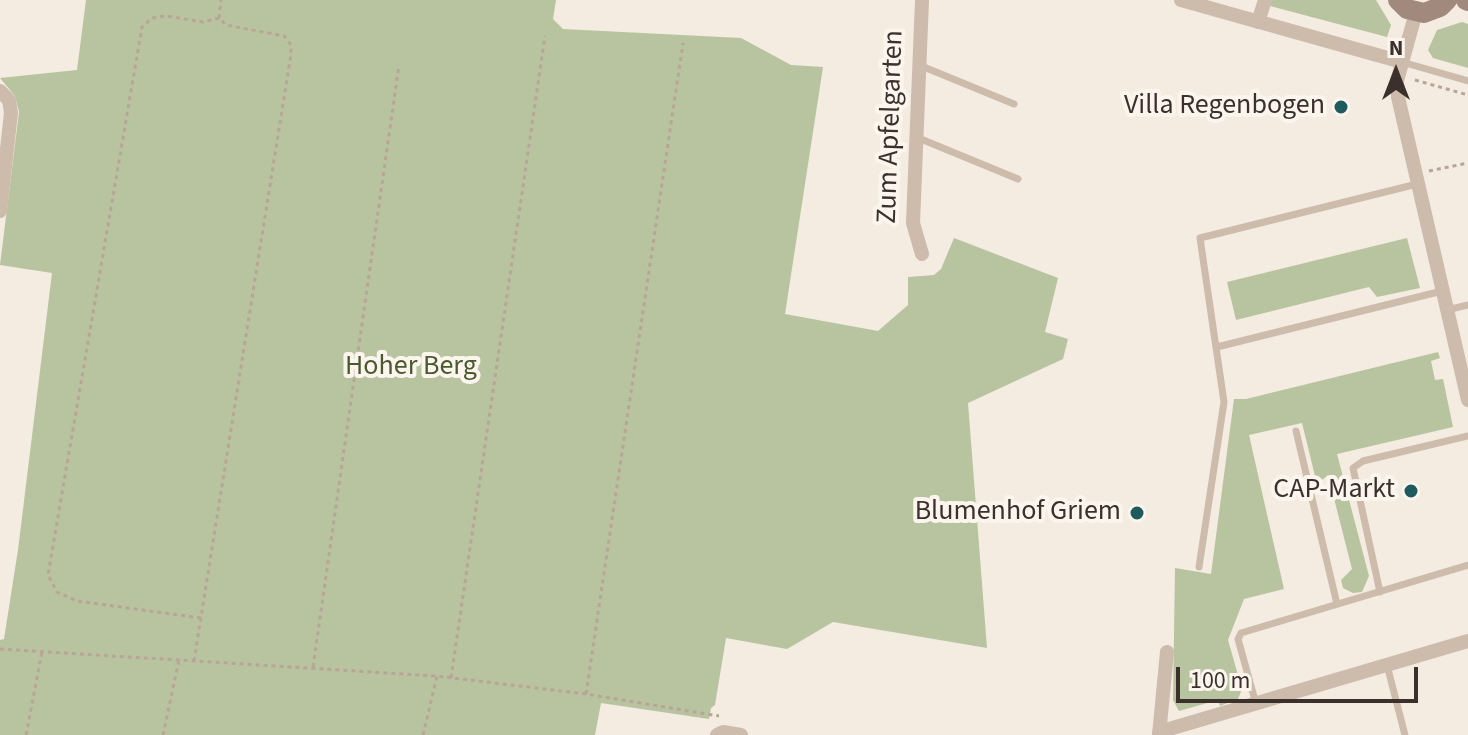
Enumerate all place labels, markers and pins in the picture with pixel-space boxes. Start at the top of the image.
place label: Villa Regenbogen [1124,90,1325,124]
marker: Villa Regenbogen [1332,98,1350,116]
place label: CAP-Markt [1273,474,1395,508]
marker: CAP-Markt [1402,482,1420,500]
place label: Blumenhof Griem [915,496,1121,530]
marker: Blumenhof Griem [1128,504,1146,522]

